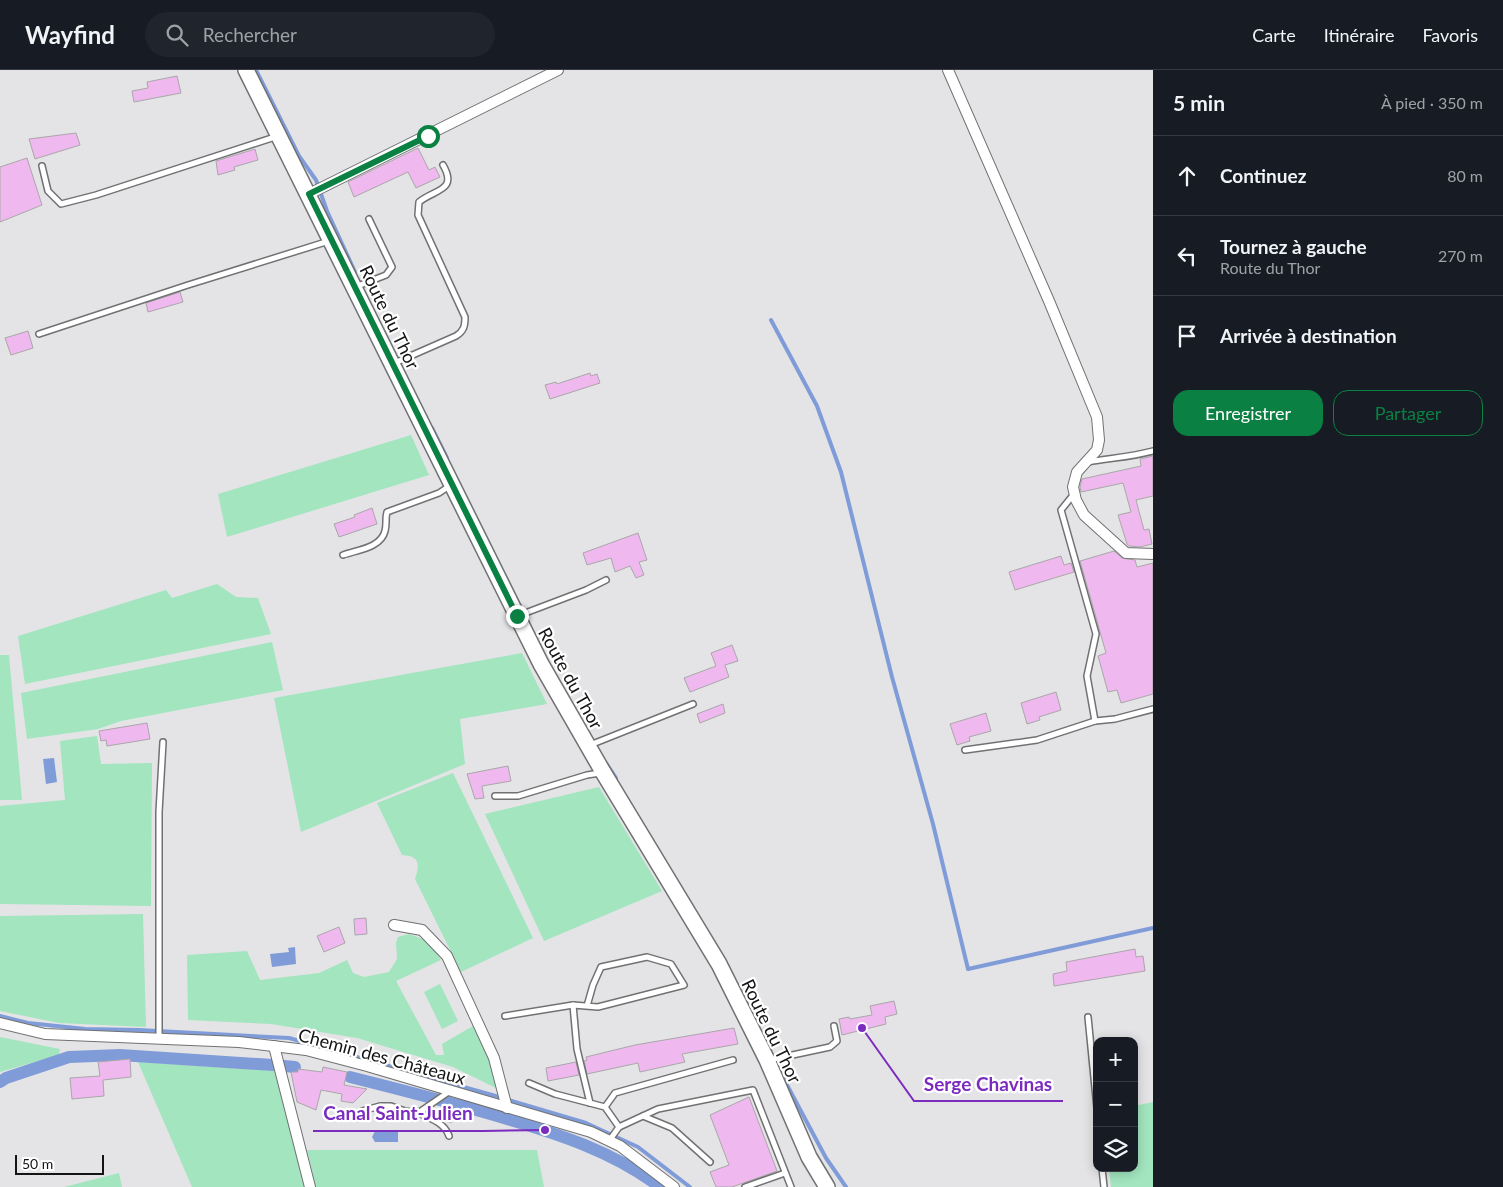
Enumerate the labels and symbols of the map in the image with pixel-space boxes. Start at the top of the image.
route start [417,125,440,148]
street label: Route du Thor [355,261,425,373]
route end [506,605,529,628]
street label: Route du Thor [534,623,608,733]
street label: Route du Thor [737,975,807,1087]
street label: Chemin des Châteaux [296,1023,468,1089]
callout: Serge Chavinas [914,1067,1063,1101]
text: Serge Chavinas [924,1072,1052,1095]
callout: Canal Saint-Julien [313,1097,483,1131]
text: Canal Saint-Julien [323,1101,473,1124]
scale bar [15,1152,104,1175]

